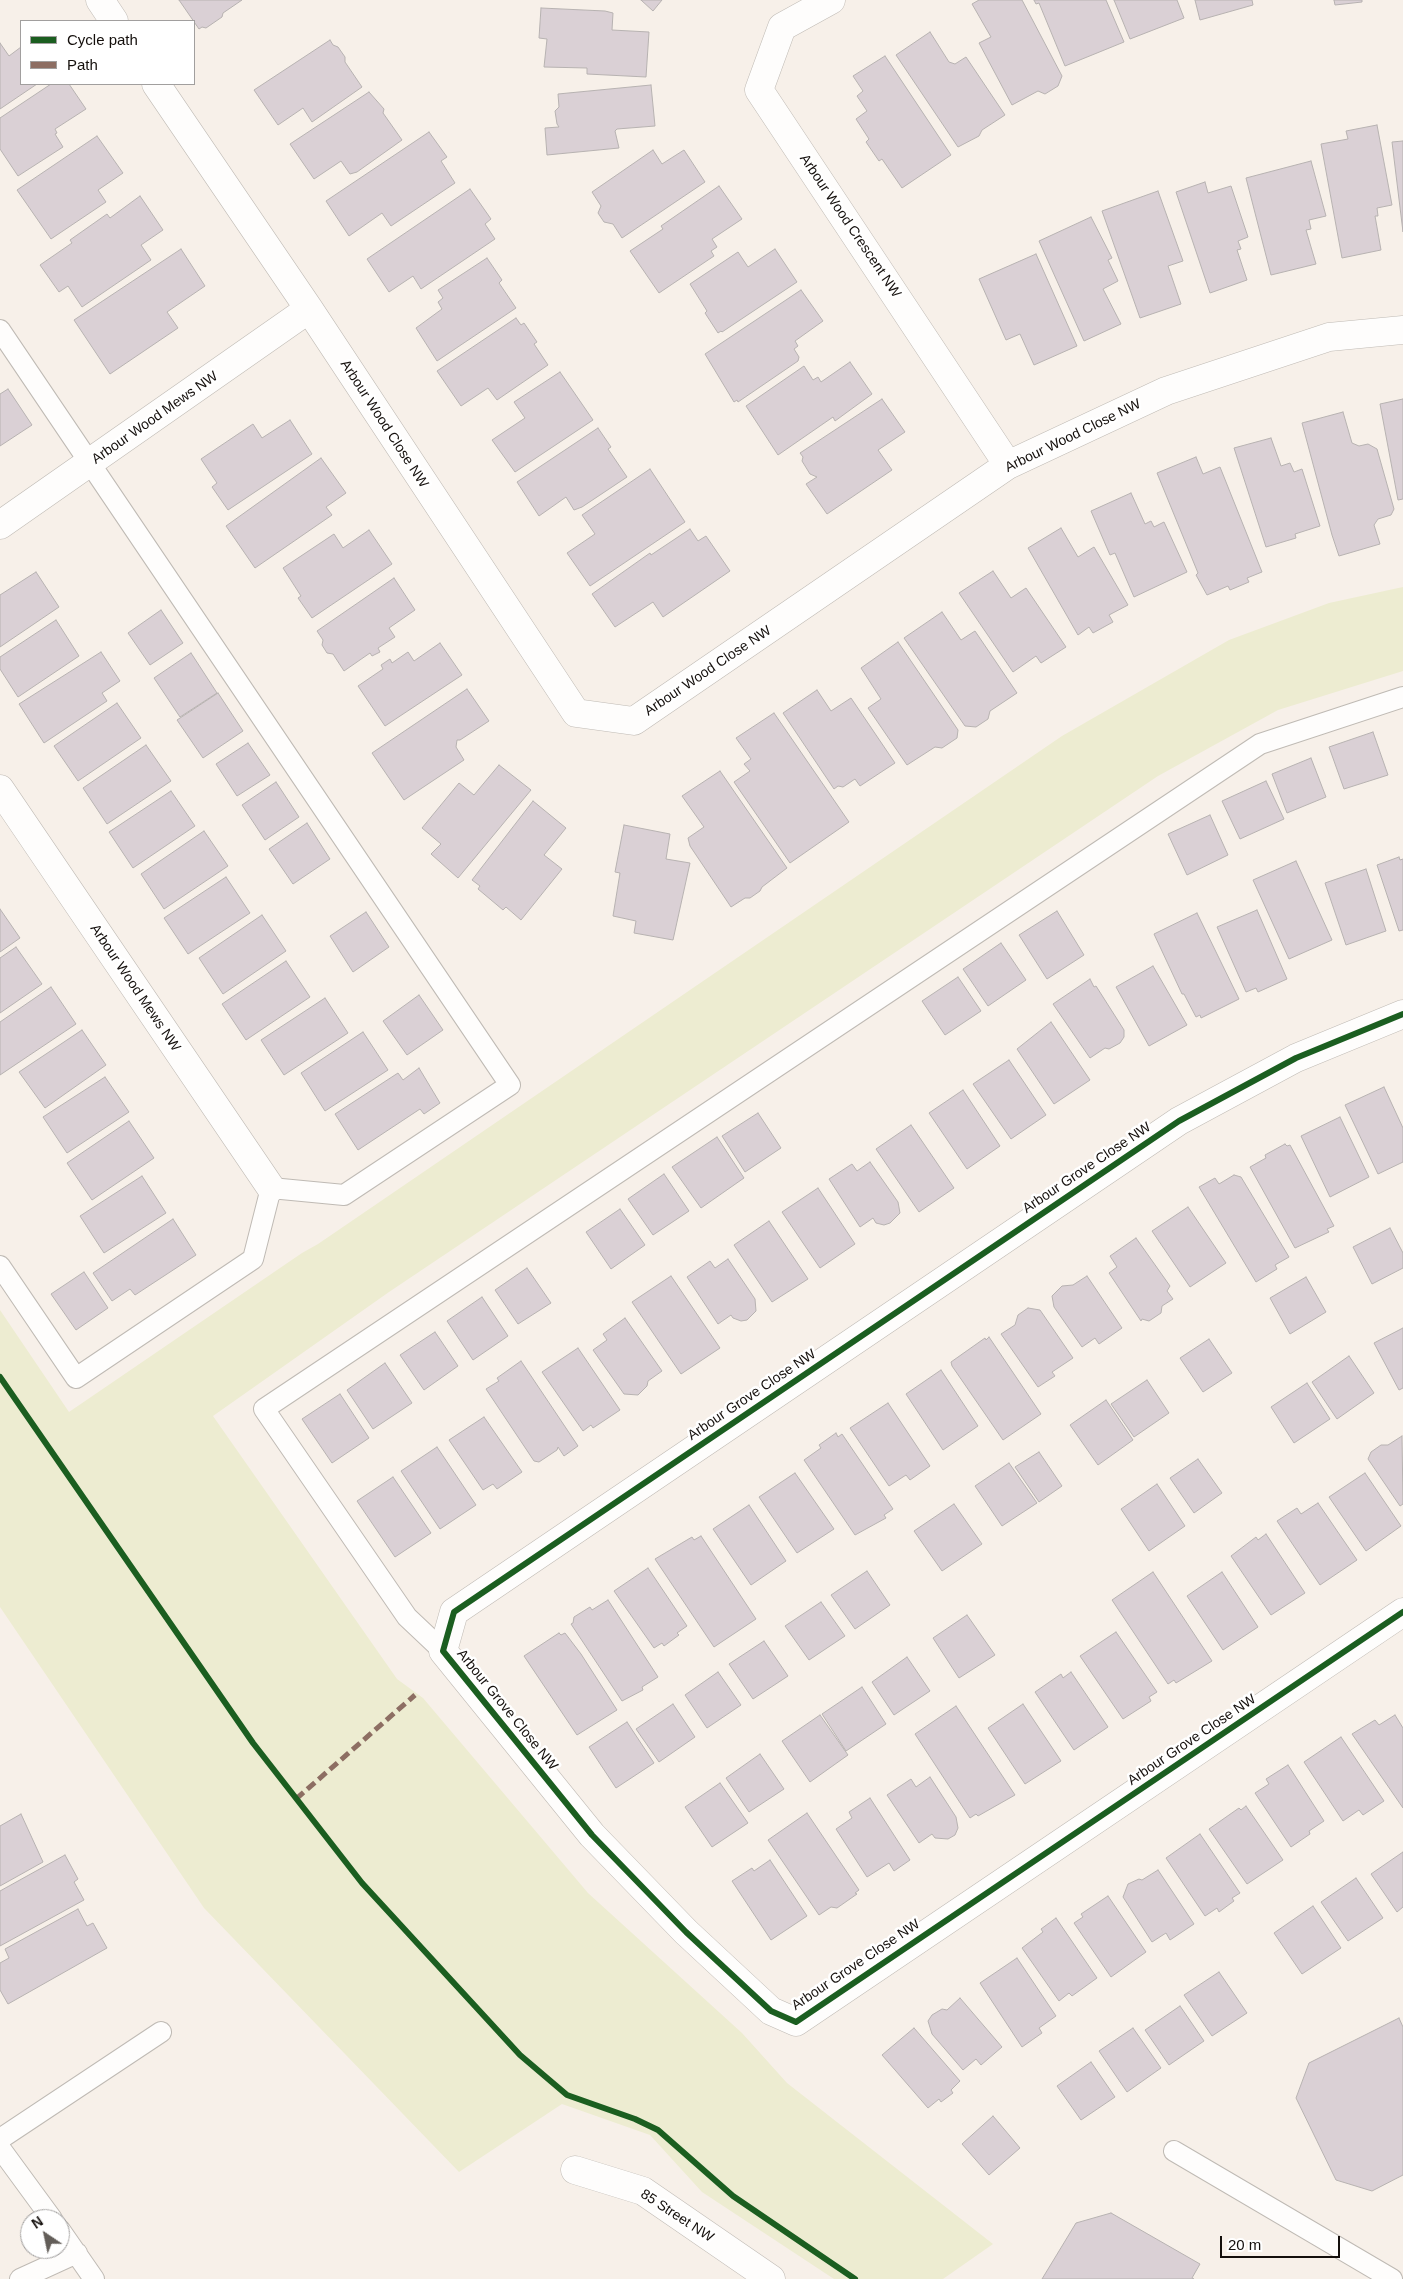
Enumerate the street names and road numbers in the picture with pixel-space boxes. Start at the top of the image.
street label: Arbour Wood Crescent NW [796,151,904,301]
street label: Arbour Wood Close NW [336,357,432,491]
street label: Arbour Wood Mews NW [89,368,221,468]
street label: Arbour Wood Close NW [1002,396,1144,476]
street label: Arbour Wood Close NW [641,622,775,720]
street label: Arbour Wood Mews NW [86,921,184,1055]
street label: Arbour Grove Close NW [1020,1119,1154,1217]
street label: Arbour Grove Close NW [685,1346,819,1444]
street label: Arbour Grove Close NW [453,1646,561,1774]
street label: Arbour Grove Close NW [1125,1691,1259,1789]
street label: Arbour Grove Close NW [789,1916,923,2014]
street label: 85 Street NW [637,2186,717,2246]

